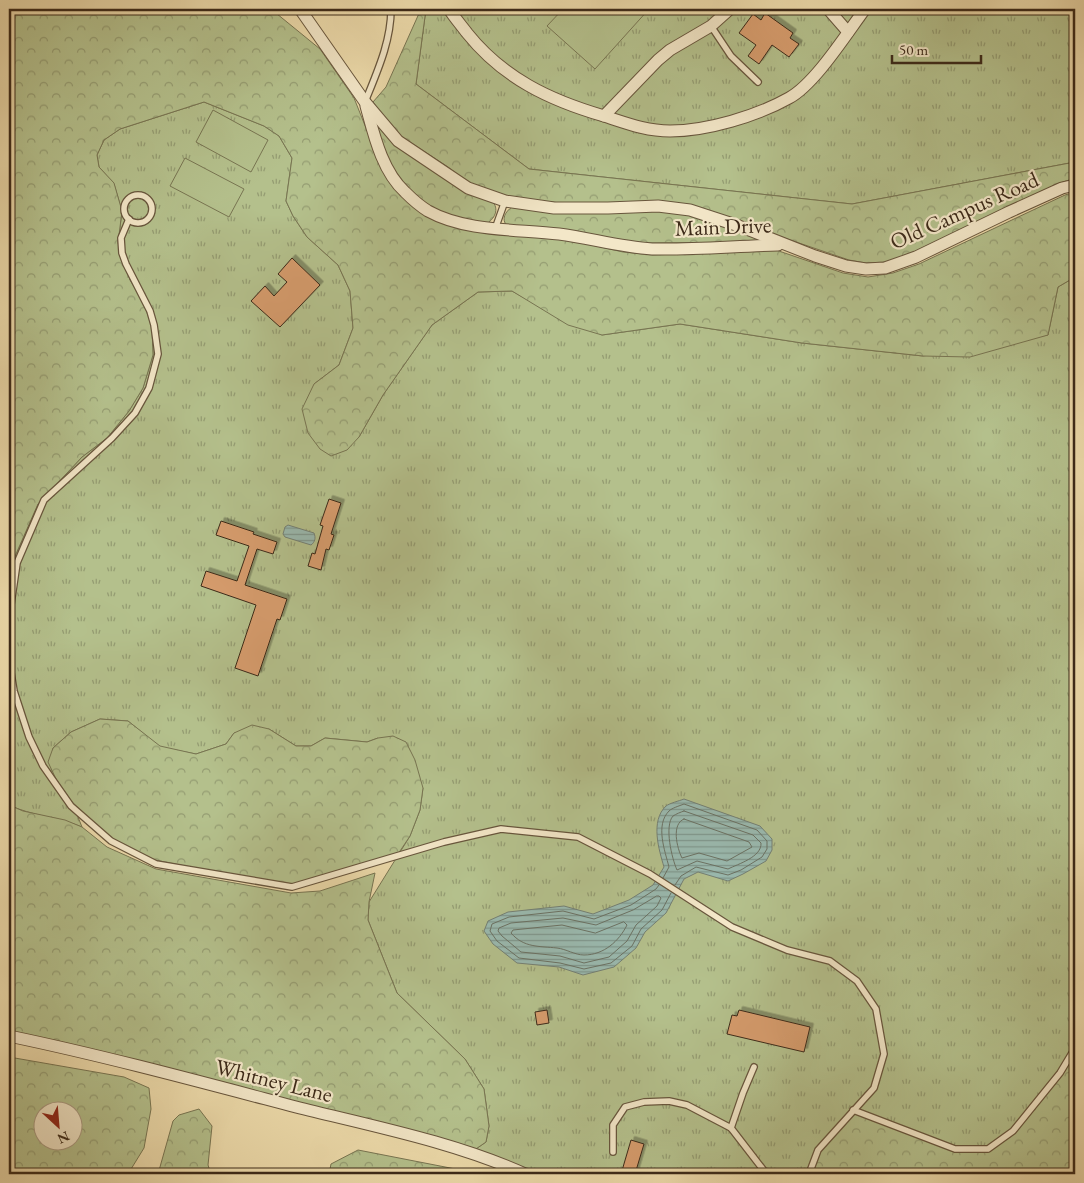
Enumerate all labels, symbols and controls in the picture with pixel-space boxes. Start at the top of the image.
scale bar [892,32,980,64]
text: 50 m [899,40,928,59]
street label: Old Campus Road [885,164,1044,256]
street label: Main Drive [674,210,772,243]
street label: Whitney Lane [212,1052,336,1109]
north arrow [32,1100,82,1150]
text: N [54,1127,73,1149]

